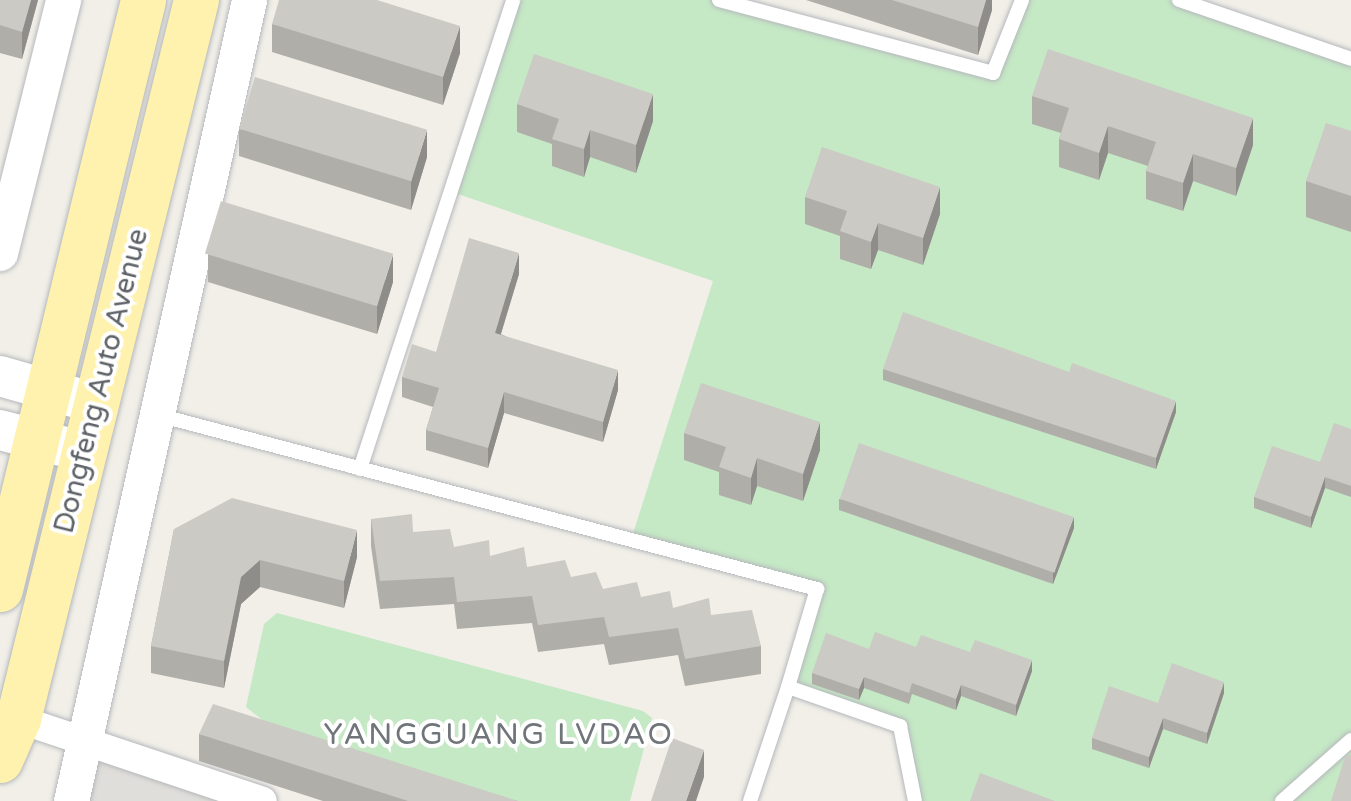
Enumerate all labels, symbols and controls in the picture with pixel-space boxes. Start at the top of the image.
street label: Dongfeng Auto Avenue [47,225,155,537]
district label: YANGGUANG LVDAO [324,717,674,753]

